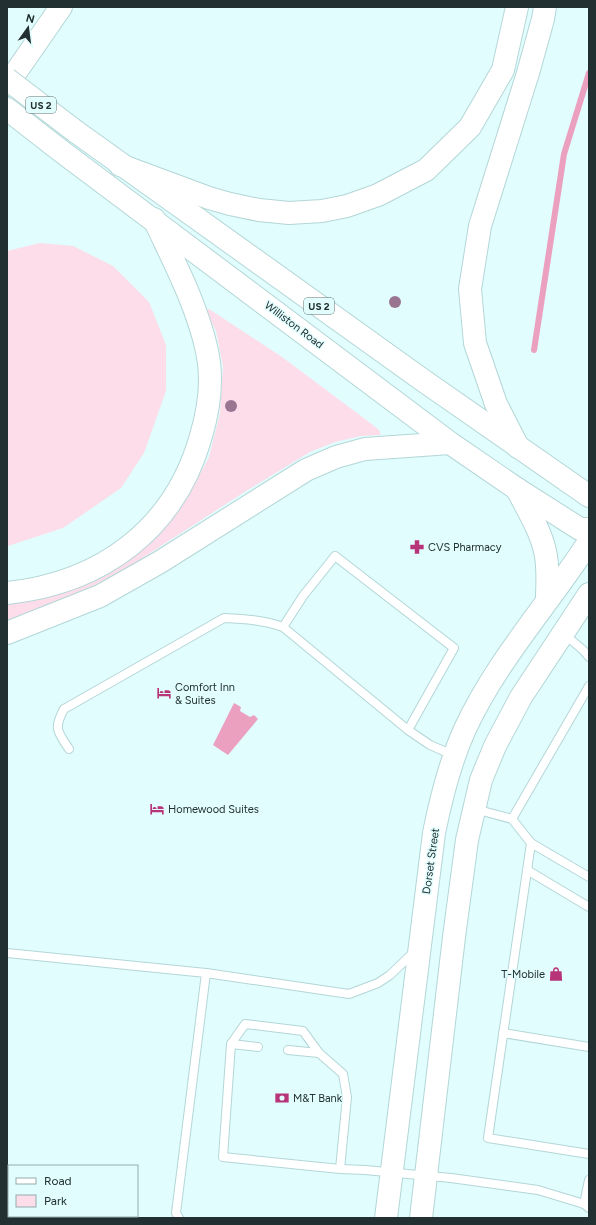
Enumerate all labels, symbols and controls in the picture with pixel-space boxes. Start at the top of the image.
north arrow [8,8,48,48]
text: N [25,11,36,26]
road number: US 2 [26,97,56,113]
road number: US 2 [304,298,334,314]
street label: Williston Road [262,299,326,351]
pharmacy icon: CVS Pharmacy [409,539,425,555]
place label: CVS Pharmacy [428,541,502,554]
place label: Comfort Inn & Suites [175,681,235,707]
hotel icon: Comfort Inn & Suites [156,685,172,701]
hotel icon: Homewood Suites [149,801,165,817]
place label: Homewood Suites [168,803,259,816]
street label: Dorset Street [420,827,442,895]
shop icon: T-Mobile [548,966,564,982]
place label: T-Mobile [501,968,545,981]
bank icon: M&T Bank [274,1090,290,1106]
place label: M&T Bank [293,1092,343,1105]
legend [8,1165,138,1217]
text: Road [44,1174,72,1188]
text: Park [44,1194,67,1208]

